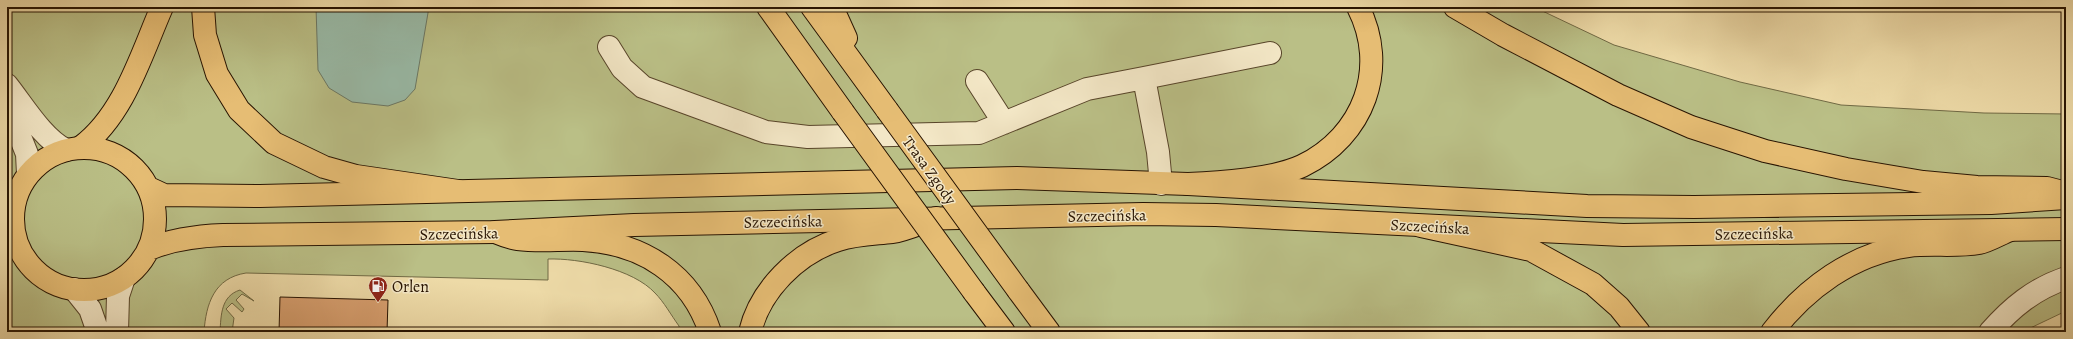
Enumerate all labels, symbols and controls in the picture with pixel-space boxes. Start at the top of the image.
street label: Trasa Zgody [897,132,962,210]
street label: Szczecińska [1067,204,1147,228]
street label: Szczecińska [743,210,823,234]
street label: Szczecińska [1390,214,1470,240]
street label: Szczecińska [419,222,499,246]
street label: Szczecińska [1714,222,1794,246]
fuel station icon: Orlen [367,275,389,303]
place label: Orlen [392,276,429,298]

